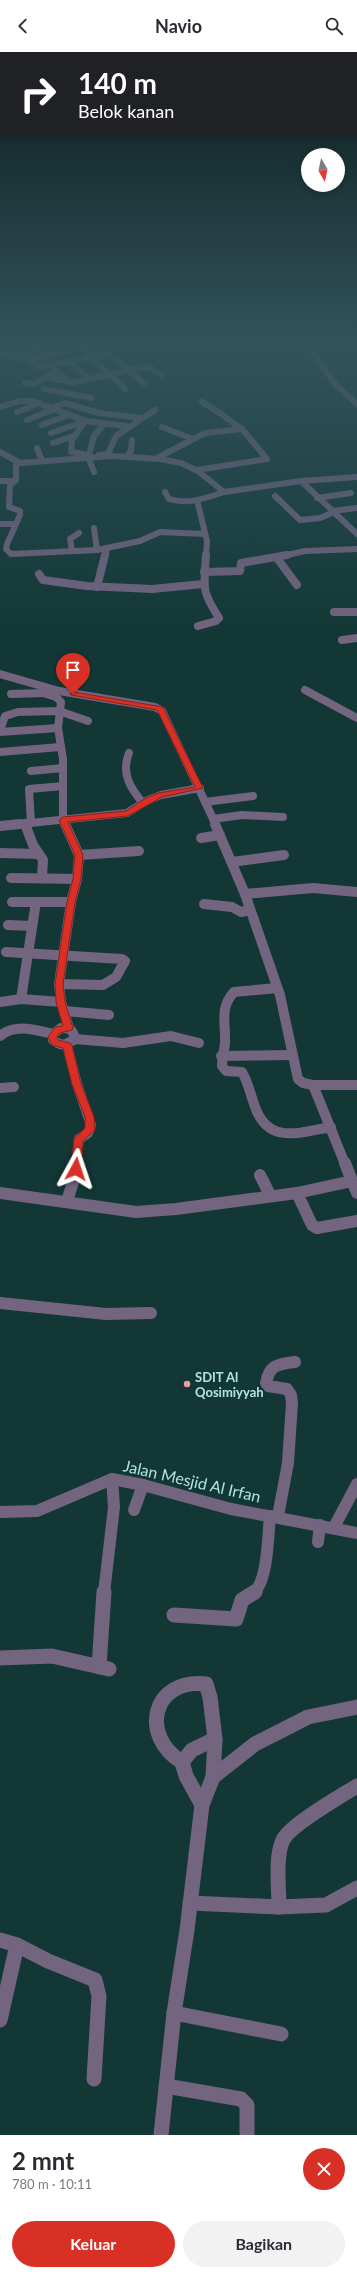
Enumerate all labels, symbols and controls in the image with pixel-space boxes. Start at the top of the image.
icon: back [12,15,34,37]
text: Navio [155,15,202,37]
icon: search [323,15,345,37]
text: 140 m [78,66,157,100]
icon: right [12,68,64,120]
text: Belok kanan [78,100,174,122]
north arrow [301,148,345,192]
map controls [301,148,345,192]
pin [56,653,90,694]
icon: arrive [62,659,84,681]
position arrow [55,1148,97,1190]
place label: SDIT Al Qosimiyyah [195,1369,264,1400]
marker: SDIT Al Qosimiyyah [182,1379,192,1389]
street label: Jalan Mesjid Al Irfan [121,1455,263,1506]
text: 2 mnt [12,2146,74,2175]
button: close [303,2148,345,2190]
text: 780 m · 10:11 [12,2176,92,2192]
button: Keluar [12,2221,175,2267]
button: Bagikan [183,2221,345,2267]

